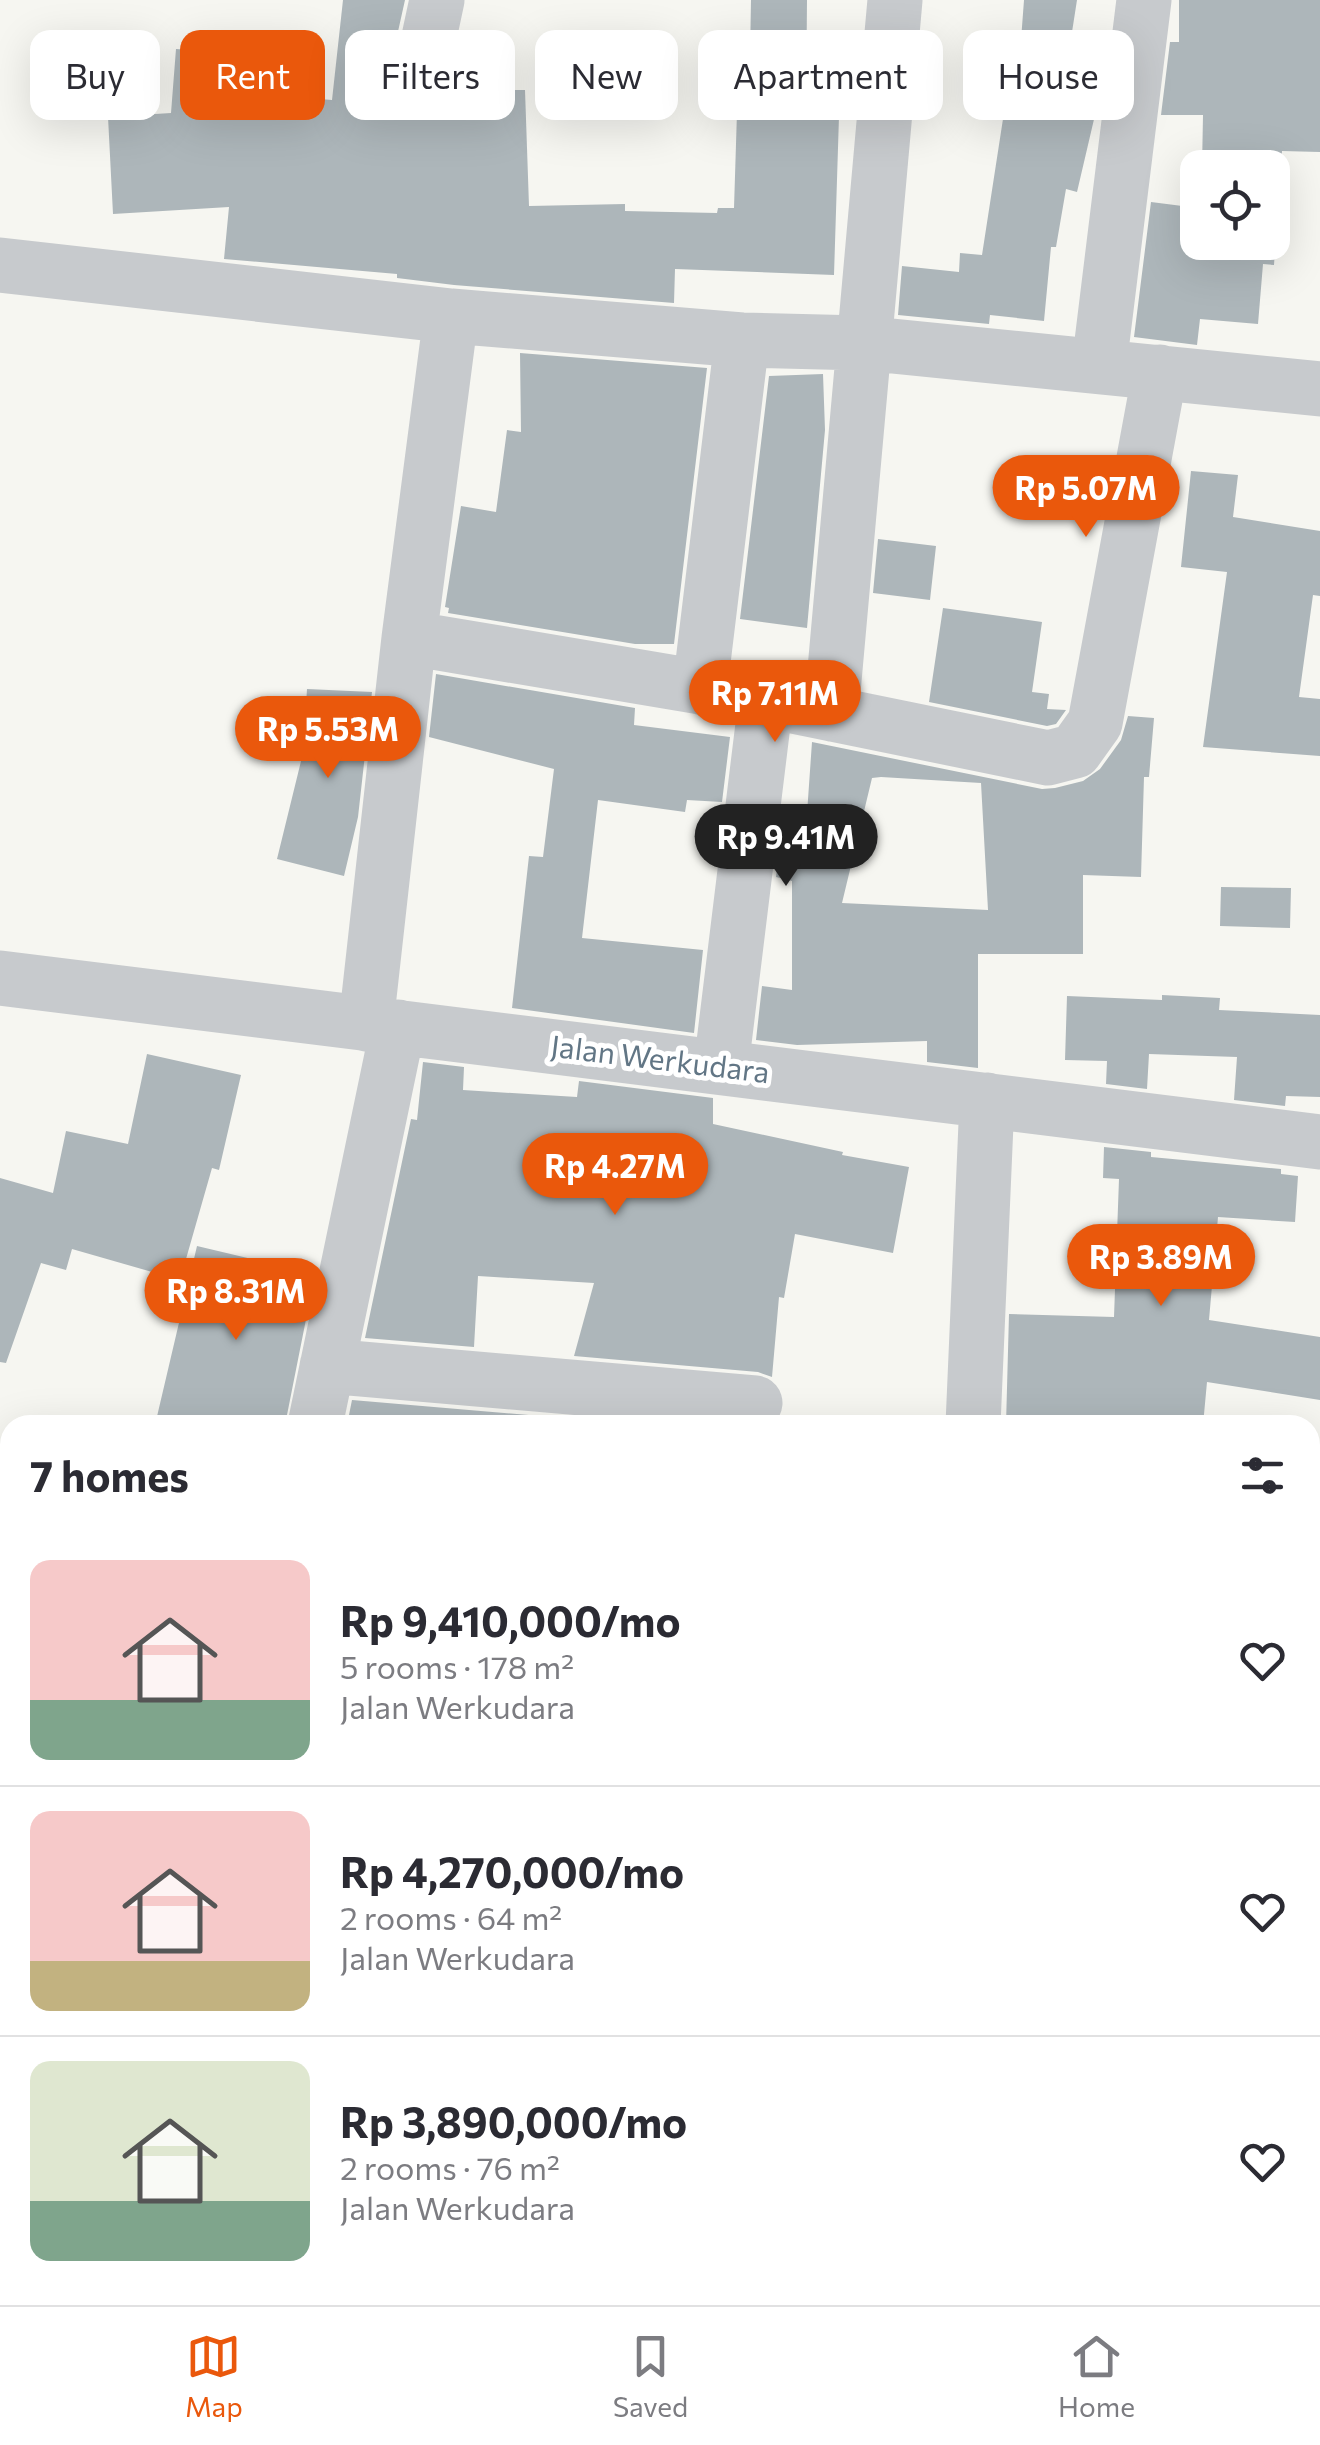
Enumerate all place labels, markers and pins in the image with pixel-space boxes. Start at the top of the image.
pin: Rp 5.07M [983,455,1189,540]
pin: Rp 7.11M [672,660,878,745]
pin: Rp 5.53M [225,696,431,781]
pin: Rp 9.41M [683,804,889,889]
pin: Rp 4.27M [512,1133,718,1218]
pin: Rp 3.89M [1058,1224,1264,1309]
pin: Rp 8.31M [133,1258,339,1343]

